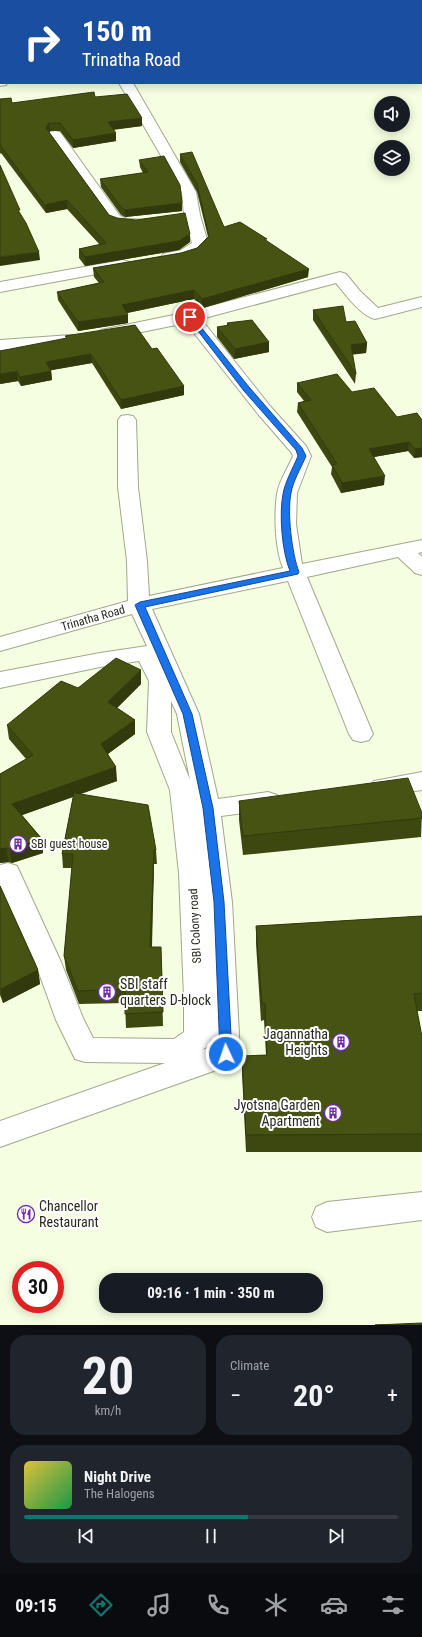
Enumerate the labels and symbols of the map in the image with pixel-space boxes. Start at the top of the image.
pin [173,300,207,334]
street label: Trinatha Road [59,602,127,634]
building icon: SBI guest house [8,834,28,854]
place label: SBI guest house [31,837,108,851]
street label: SBI Colony road [186,888,204,964]
place label: SBI staff quarters D-block [120,976,212,1008]
building icon: SBI staff quarters D-block [97,982,117,1002]
place label: Jagannatha Heights [263,1026,328,1058]
building icon: Jagannatha Heights [331,1032,351,1052]
position arrow [205,1033,247,1075]
place label: Jyotsna Garden Apartment [234,1097,320,1129]
building icon: Jyotsna Garden Apartment [323,1103,343,1123]
place label: Chancellor Restaurant [39,1198,99,1230]
restaurant icon: Chancellor Restaurant [16,1204,36,1224]
speed limit sign: 30 [12,1261,64,1313]

